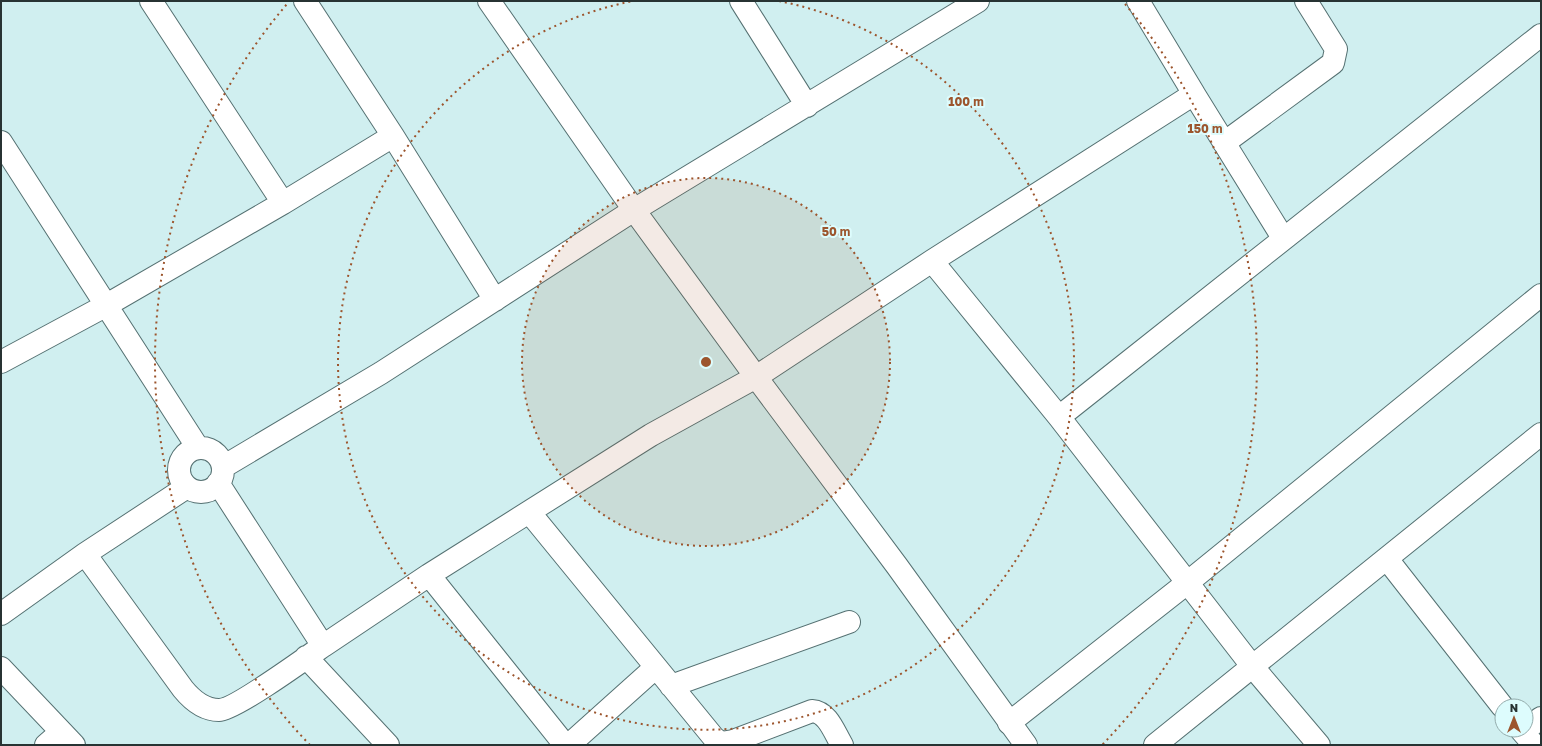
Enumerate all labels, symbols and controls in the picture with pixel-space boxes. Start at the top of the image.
text: 100 m [948,94,984,109]
text: 150 m [1188,121,1222,136]
text: 50 m [822,224,850,239]
centre of rings [699,355,713,369]
north arrow [1494,698,1534,738]
text: N [1510,701,1518,714]

